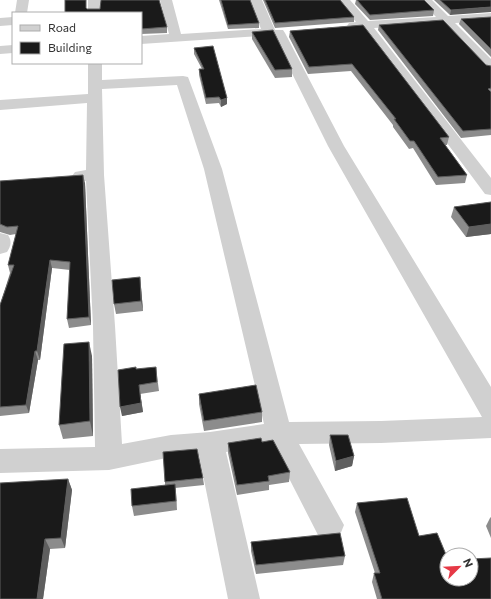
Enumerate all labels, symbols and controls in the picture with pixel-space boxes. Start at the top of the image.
legend [12,12,142,64]
text: Road [48,20,76,34]
text: Building [48,40,92,54]
north arrow [439,547,479,587]
text: N [461,556,476,569]

